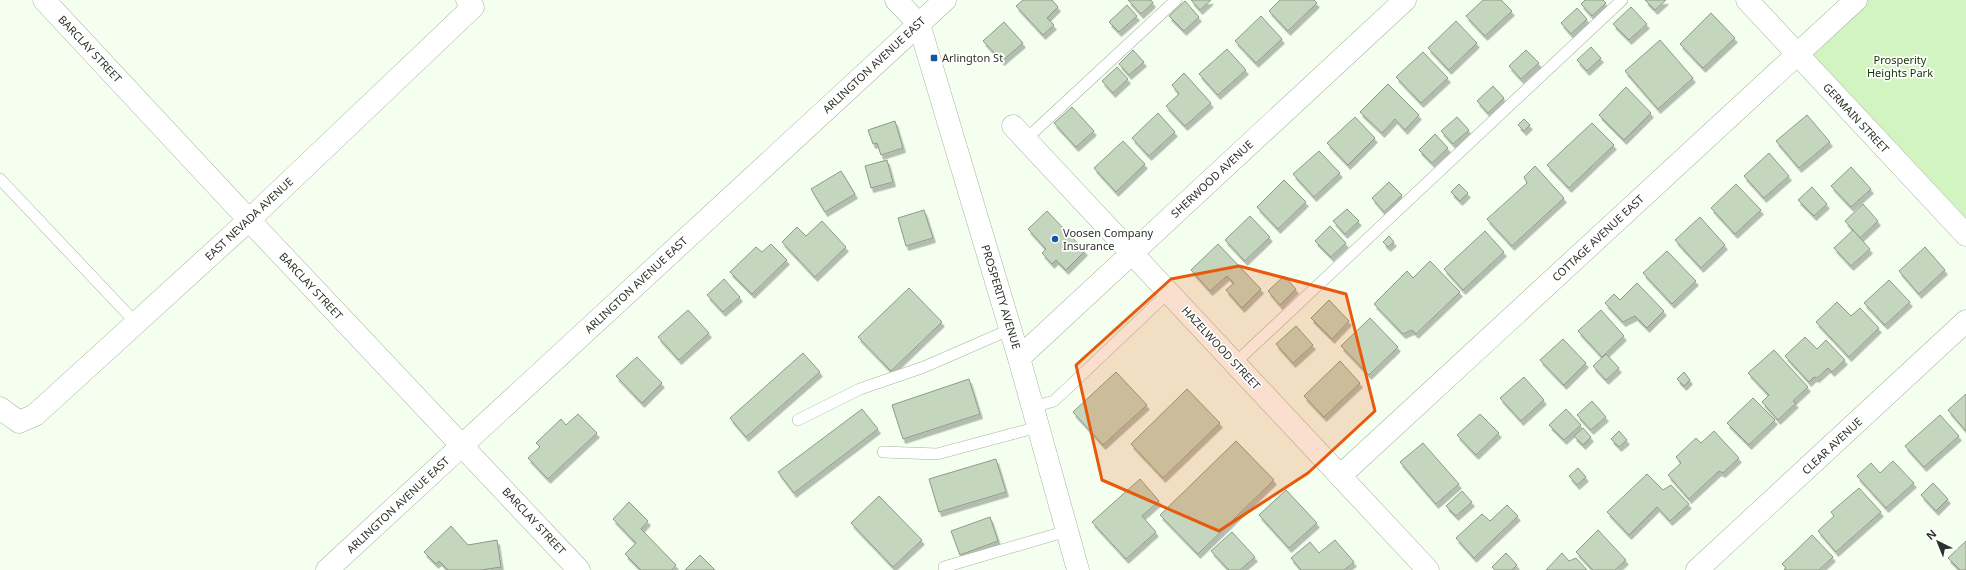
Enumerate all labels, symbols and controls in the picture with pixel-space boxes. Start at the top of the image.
street label: BARCLAY STREET [55,12,125,85]
street label: ARLINGTON AVENUE EAST [819,13,928,116]
place label: Arlington St [942,50,1003,65]
park label: Prosperity Heights Park [1867,52,1933,80]
marker: Arlington St [929,53,939,63]
street label: GERMAIN STREET [1820,80,1893,156]
street label: SHERWOOD AVENUE [1167,137,1256,221]
street label: EAST NEVADA AVENUE [201,174,296,263]
street label: COTTAGE AVENUE EAST [1548,191,1647,284]
place label: Voosen Company Insurance [1063,225,1153,253]
street label: ARLINGTON AVENUE EAST [581,233,690,336]
marker: Voosen Company Insurance [1050,234,1060,244]
street label: PROSPERITY AVENUE [978,243,1025,351]
street label: BARCLAY STREET [276,249,346,322]
street label: HAZELWOOD STREET [1179,303,1264,393]
street label: CLEAR AVENUE [1798,414,1865,478]
street label: ARLINGTON AVENUE EAST [343,453,452,556]
street label: BARCLAY STREET [499,484,569,557]
north arrow [1918,522,1958,562]
text: N [1922,526,1939,543]

